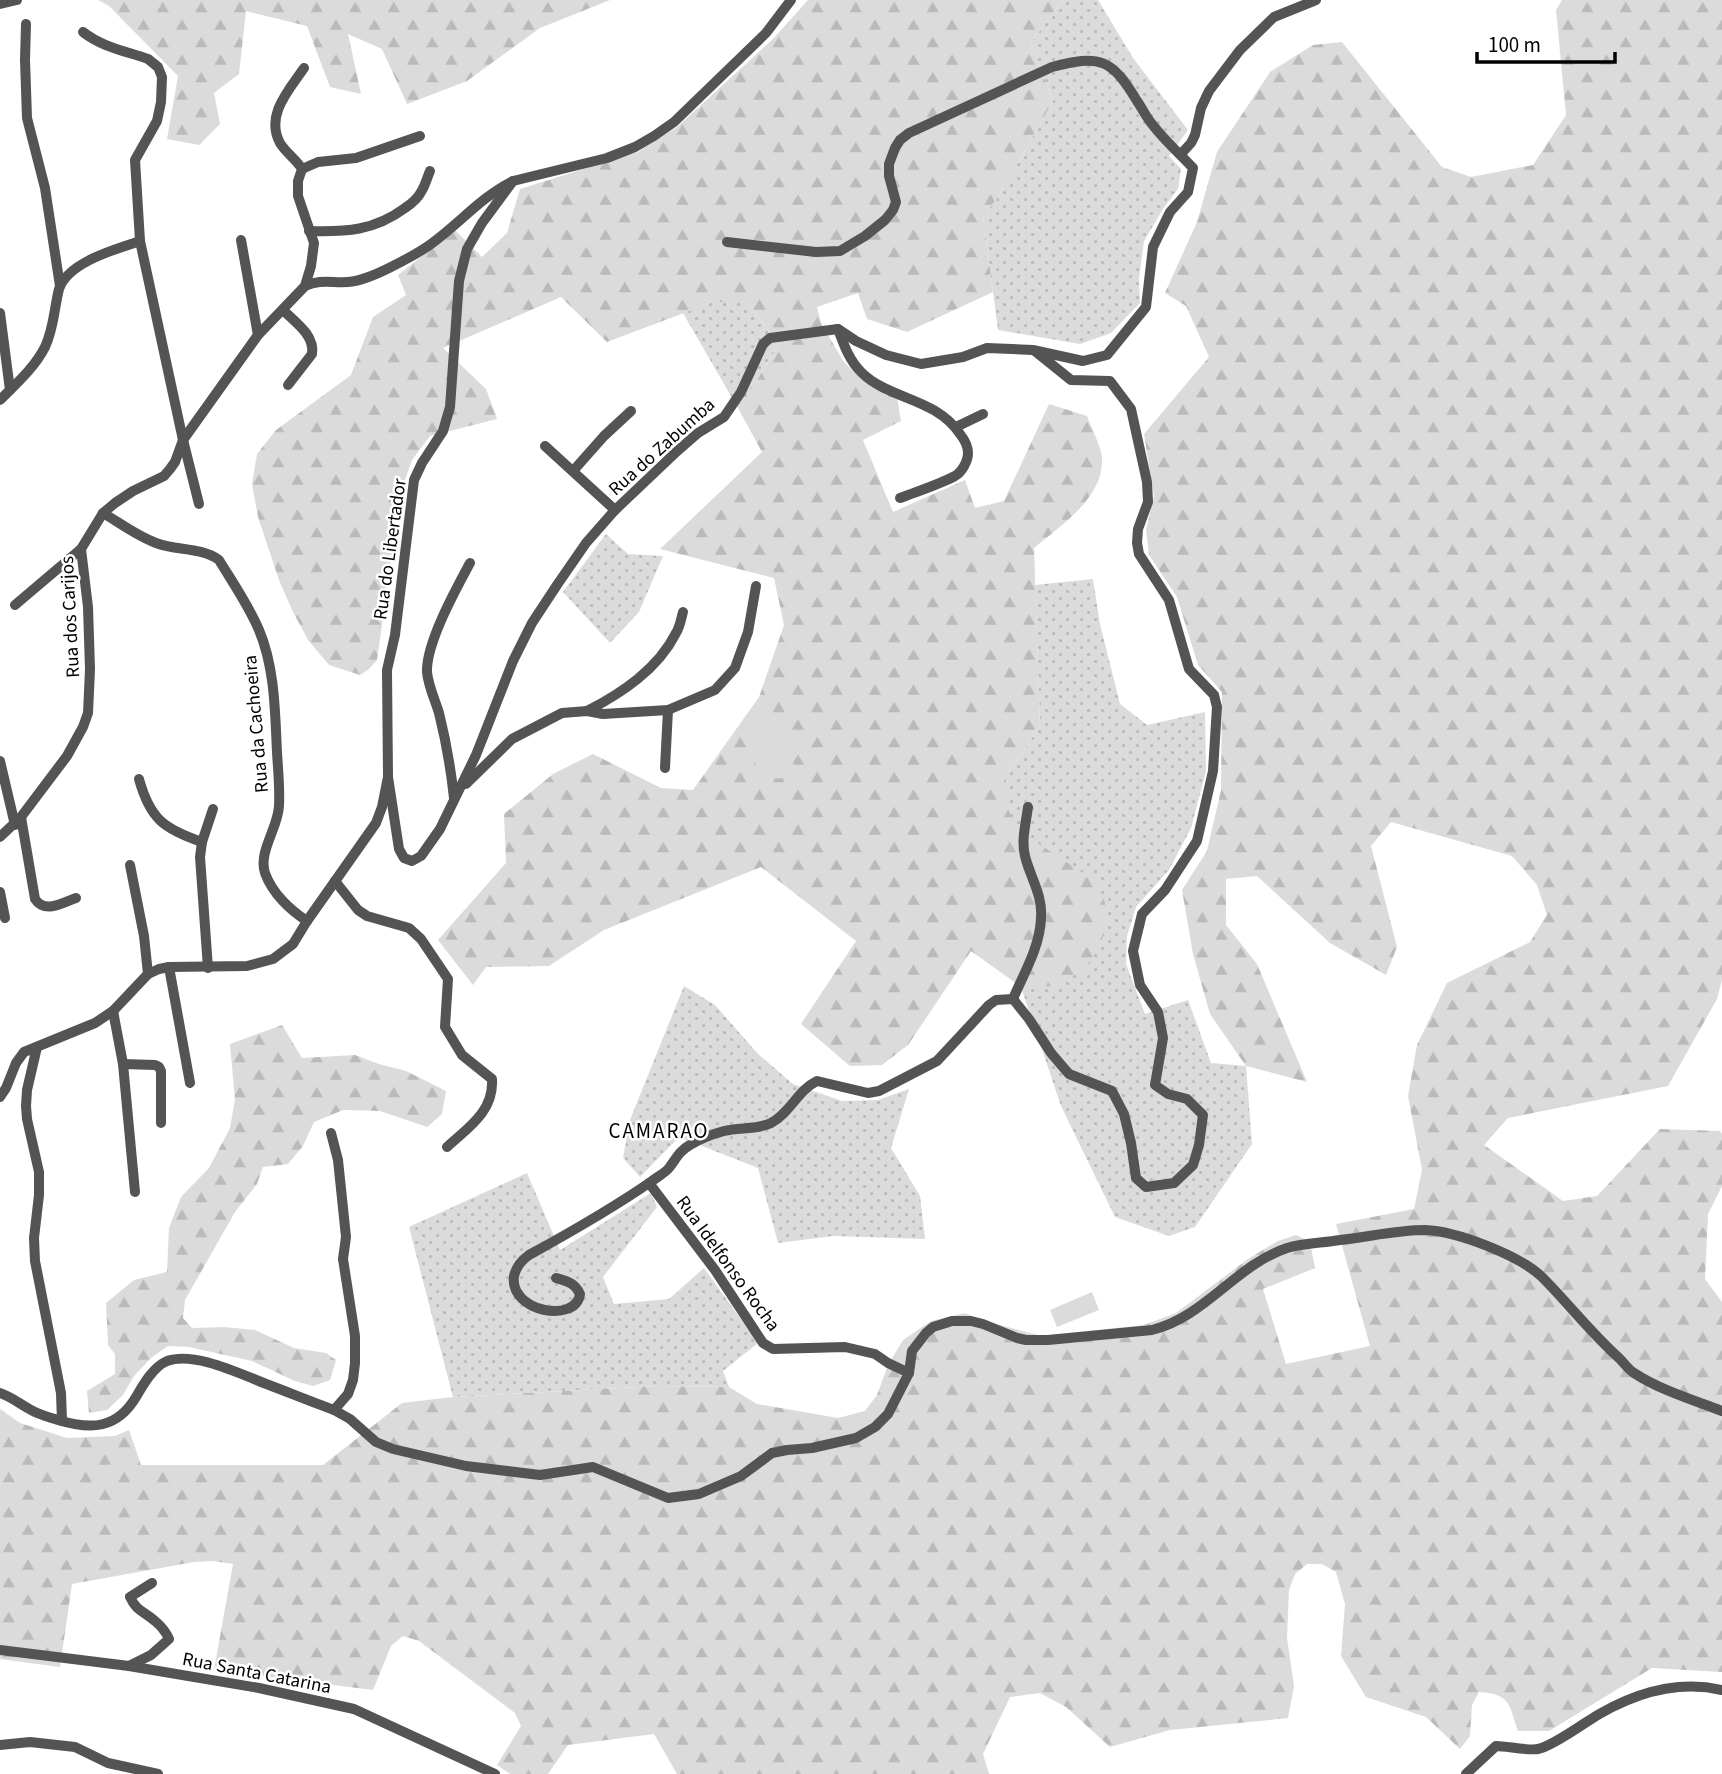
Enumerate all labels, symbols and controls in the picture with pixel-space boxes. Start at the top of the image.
scale bar [1477,21,1615,65]
text: 100 m [1488,30,1541,60]
street label: Rua do Zabumba [603,392,721,502]
street label: Rua do Libertador [367,476,414,622]
street label: Rua dos Carijos [54,555,87,678]
street label: Rua da Cachoeira [237,654,276,794]
district label: CAMARAO [608,1116,710,1146]
street label: Rua Idelfonso Rocha [669,1190,786,1337]
street label: Rua Santa Catarina [180,1646,333,1701]

